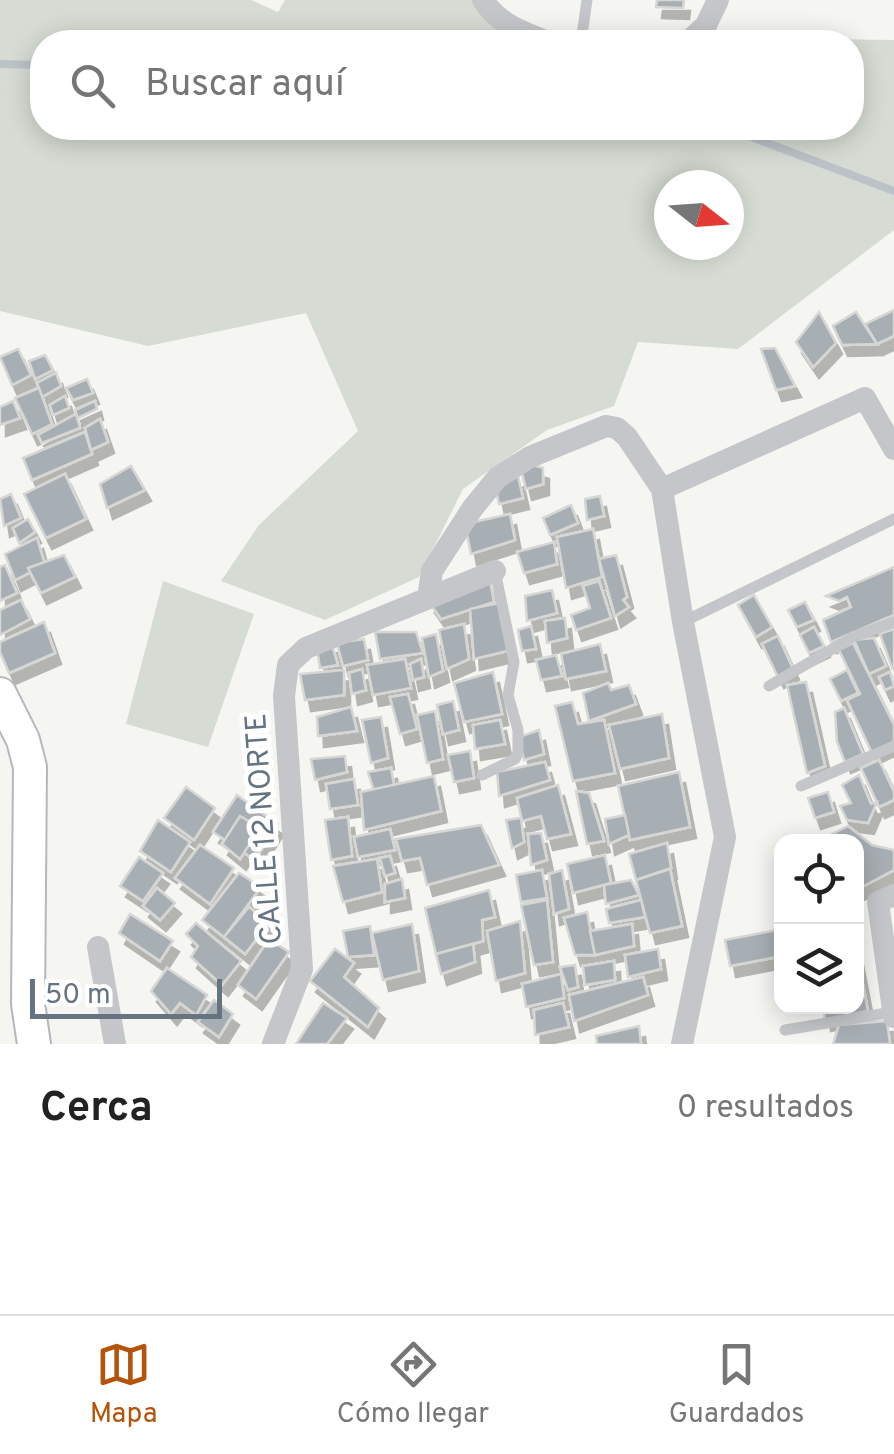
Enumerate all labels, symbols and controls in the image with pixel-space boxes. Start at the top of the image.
search box [30,30,864,140]
icon: search [65,58,120,113]
text: Buscar aquí [145,61,345,110]
north arrow [654,170,744,260]
street label: CALLE 12 NORTE [239,712,292,946]
map controls [774,834,864,1014]
button: locate [774,834,864,924]
button: layers [774,924,864,1014]
scale bar [30,974,222,1018]
text: 50 m [45,978,111,1014]
text: Cerca [40,1083,153,1136]
text: 0 resultados [677,1089,854,1129]
tab: Mapa [90,1337,157,1433]
tab: Cómo llegar [337,1337,489,1433]
tab: Guardados [669,1337,804,1433]

